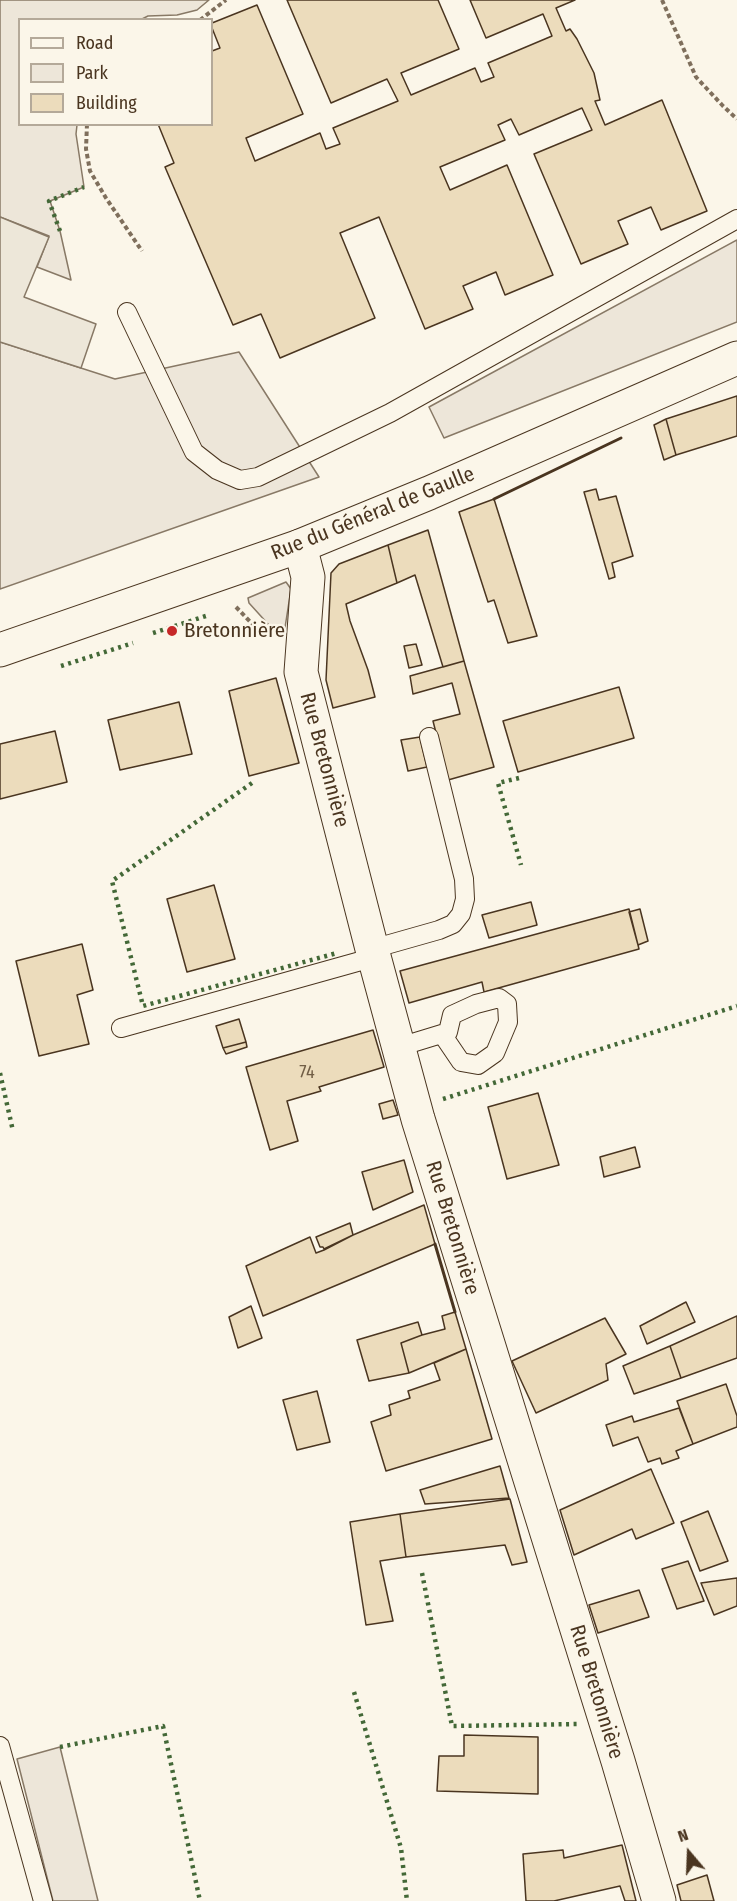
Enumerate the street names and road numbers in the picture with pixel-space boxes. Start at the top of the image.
street label: Rue du Général de Gaulle [268,462,478,566]
street label: Rue Bretonnière [294,690,354,830]
street label: Rue Bretonnière [420,1158,484,1298]
street label: Rue Bretonnière [564,1622,628,1762]

